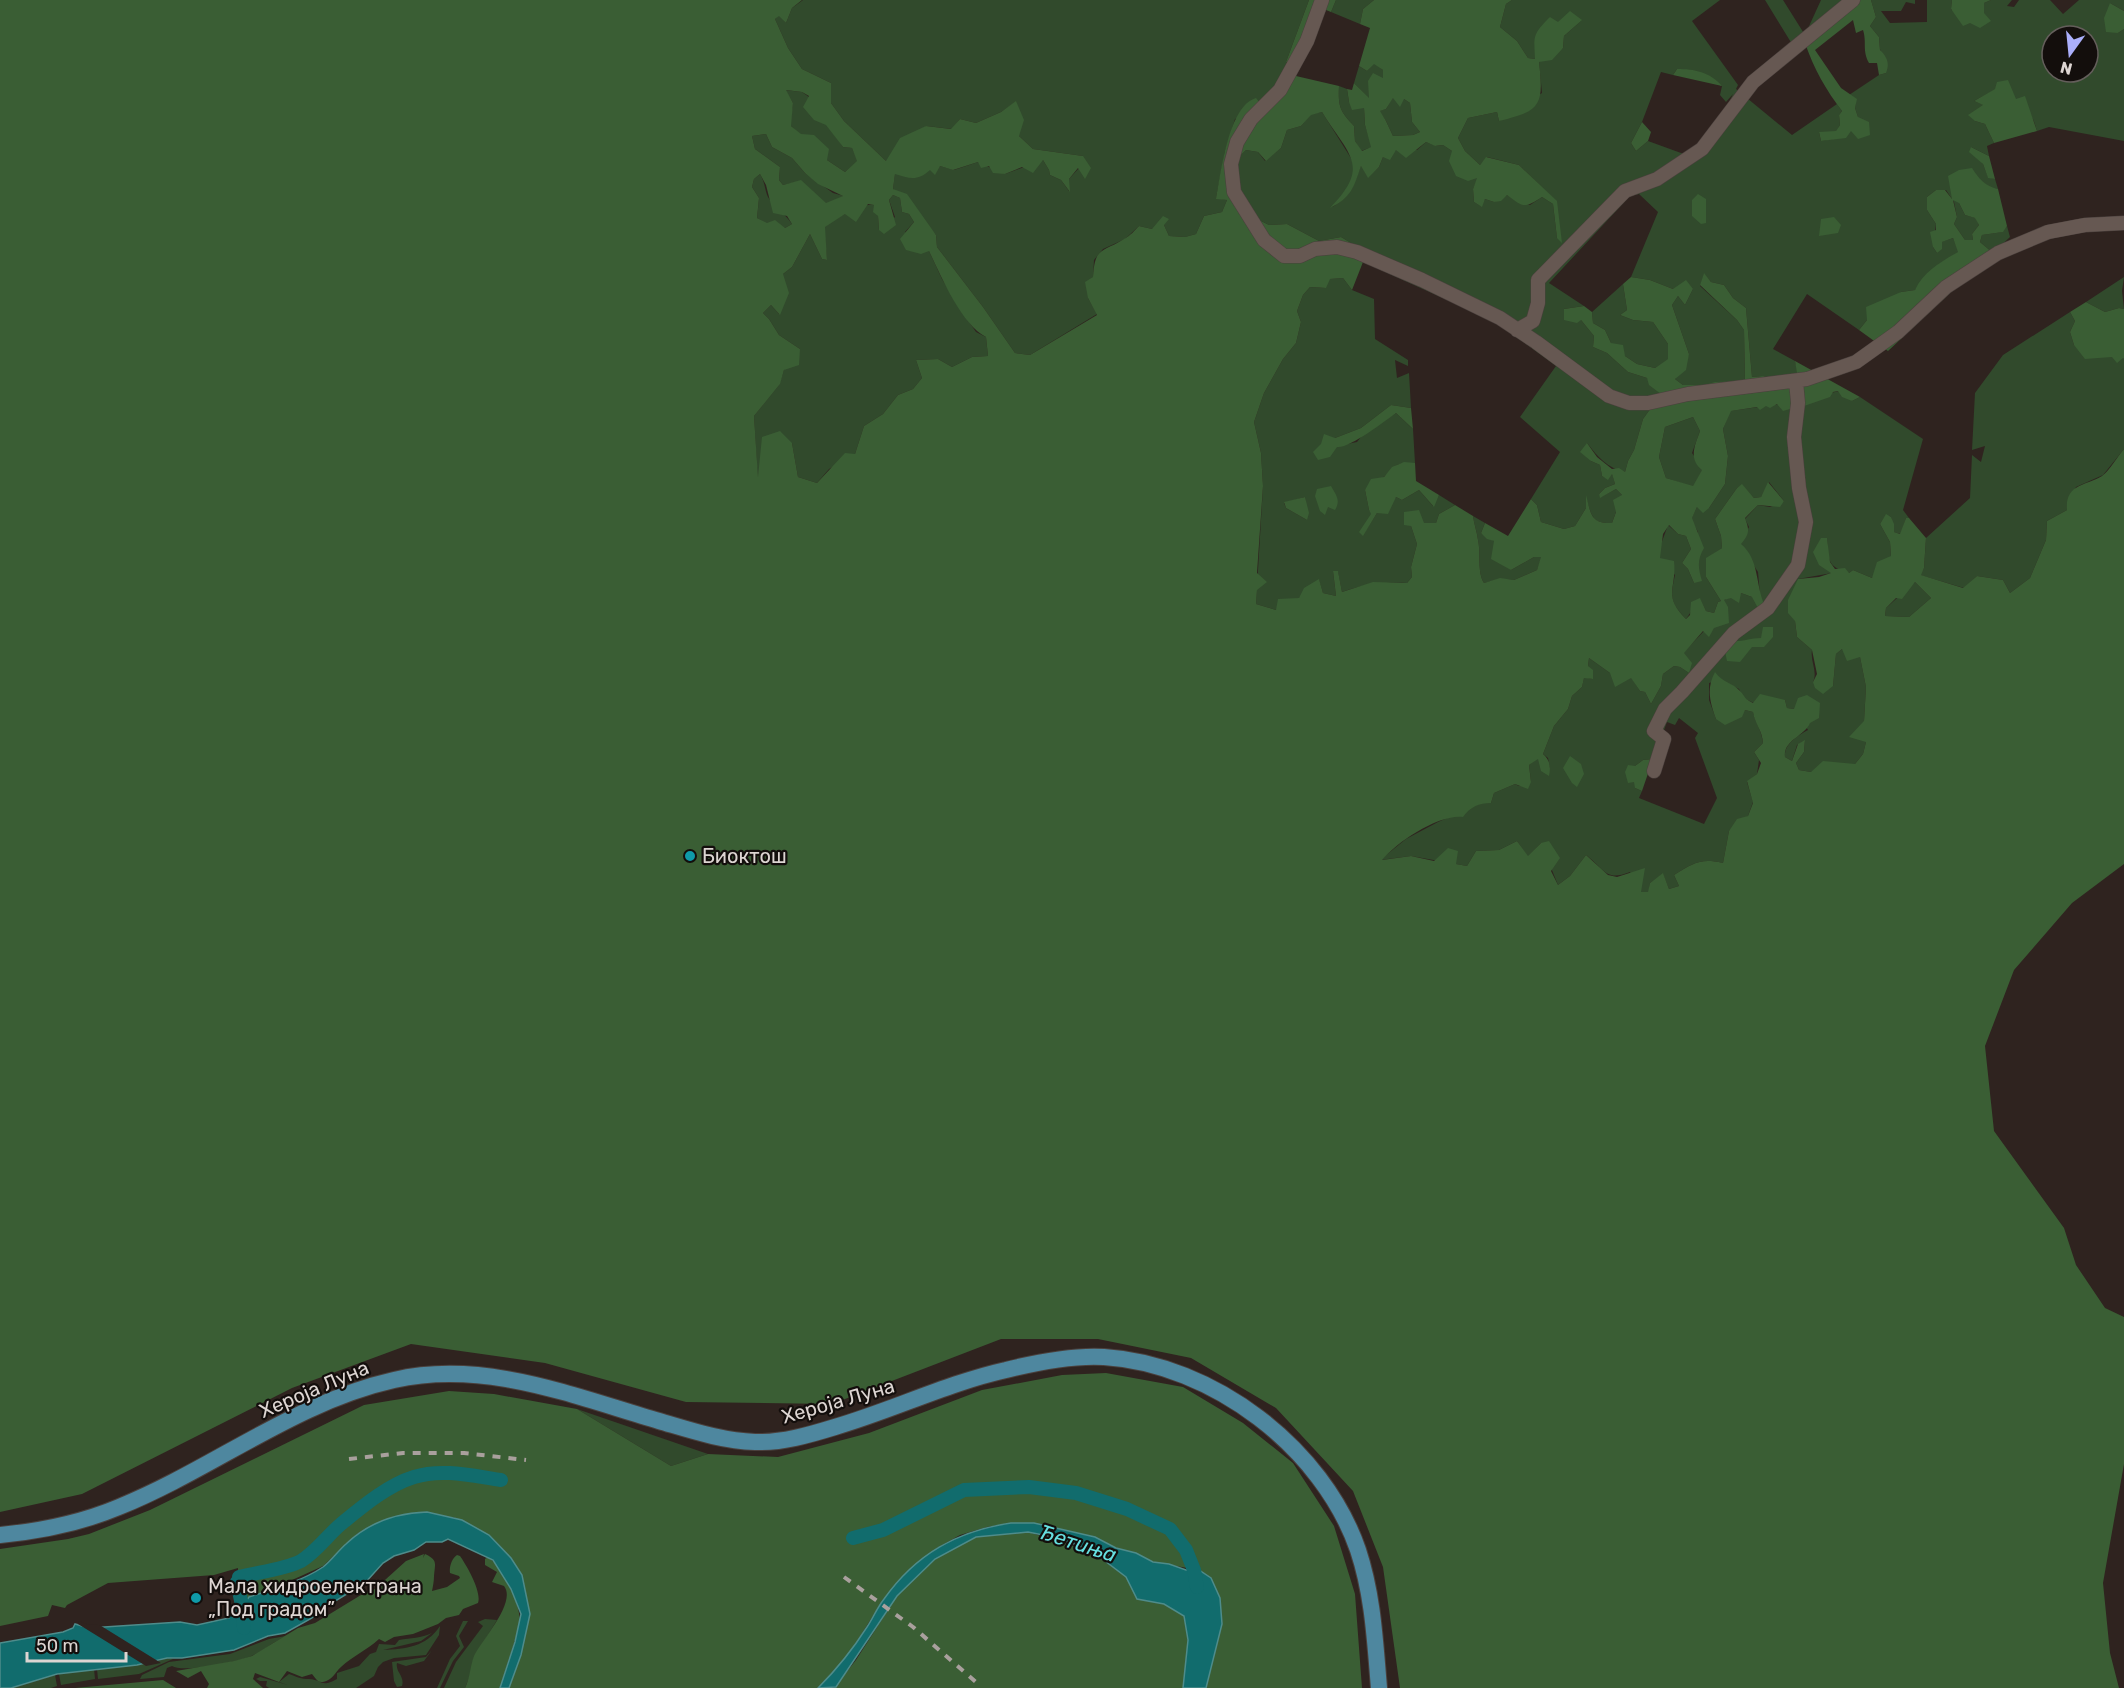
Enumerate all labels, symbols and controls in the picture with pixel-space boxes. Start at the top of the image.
north arrow [2040,24,2100,84]
text: N [2058,57,2074,79]
place label: Биоктош [702,844,787,868]
marker: Биоктош [683,849,697,863]
street label: Хероја Луна [256,1355,372,1423]
street label: Хероја Луна [779,1373,897,1429]
water label: Ђетиња [1036,1519,1120,1567]
place label: Мала хидроелектрана „Под градом” [208,1574,422,1621]
marker: Мала хидроелектрана „Под градом” [189,1591,203,1605]
scale bar [27,1625,126,1663]
text: 50 m [36,1635,79,1657]

